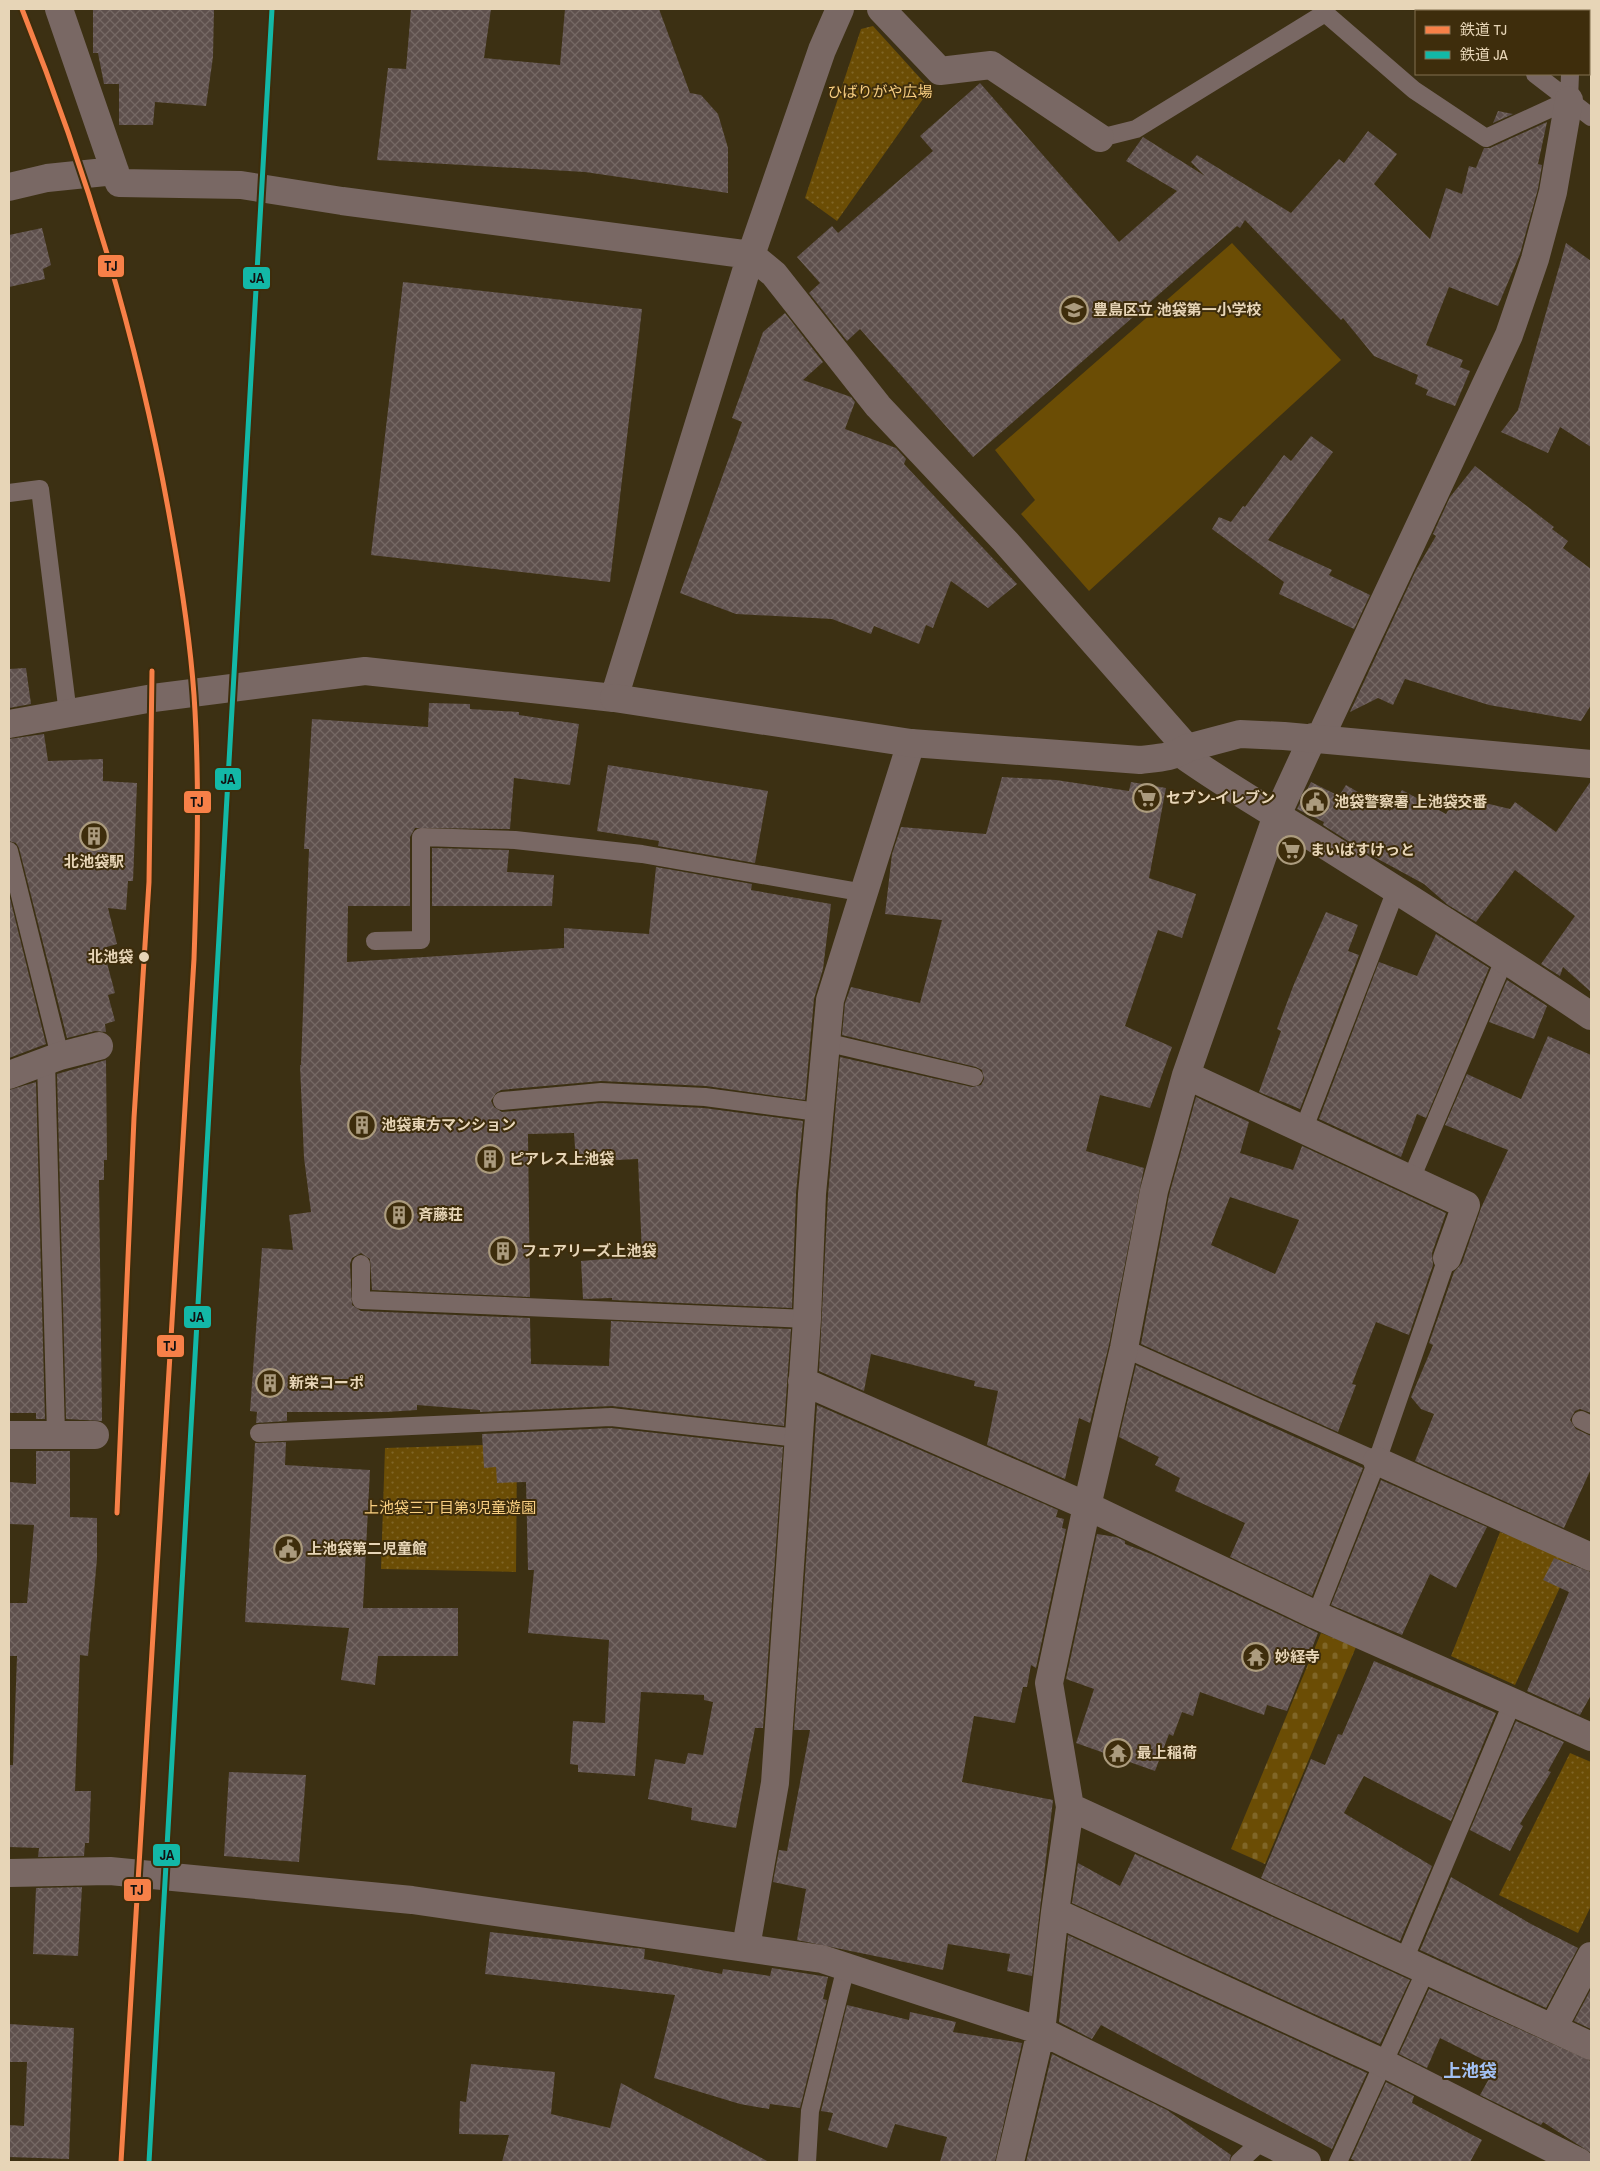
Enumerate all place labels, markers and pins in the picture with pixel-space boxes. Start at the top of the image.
school or university icon: 豊島区立 池袋第一小学校 [1059,295,1089,325]
place label: 豊島区立 池袋第一小学校 [1093,299,1261,320]
supermarket icon: セブン-イレブン [1132,783,1162,813]
place label: セブン-イレブン [1166,787,1275,808]
public building icon: 池袋警察署 上池袋交番 [1300,787,1330,817]
place label: 池袋警察署 上池袋交番 [1334,791,1487,812]
building icon: 北池袋駅 [79,821,109,851]
supermarket icon: まいばすけっと [1276,835,1306,865]
place label: まいばすけっと [1310,839,1415,860]
place label: 北池袋駅 [64,851,124,872]
place label: 北池袋 [88,946,133,967]
marker: 北池袋 [137,950,151,964]
building icon: 池袋東方マンション [347,1110,377,1140]
place label: 池袋東方マンション [381,1114,516,1135]
building icon: ピアレス上池袋 [475,1144,505,1174]
place label: ピアレス上池袋 [509,1148,614,1169]
building icon: 斉藤荘 [384,1200,414,1230]
place label: 斉藤荘 [418,1204,463,1225]
building icon: フェアリーズ上池袋 [488,1236,518,1266]
place label: フェアリーズ上池袋 [522,1240,656,1261]
building icon: 新栄コーポ [255,1368,285,1398]
place label: 新栄コーポ [289,1372,364,1393]
public building icon: 上池袋第二児童館 [273,1534,303,1564]
place label: 上池袋第二児童館 [307,1538,427,1559]
temple icon: 妙経寺 [1241,1642,1271,1672]
place label: 妙経寺 [1275,1646,1320,1667]
temple icon: 最上稲荷 [1103,1738,1133,1768]
place label: 最上稲荷 [1137,1742,1197,1763]

